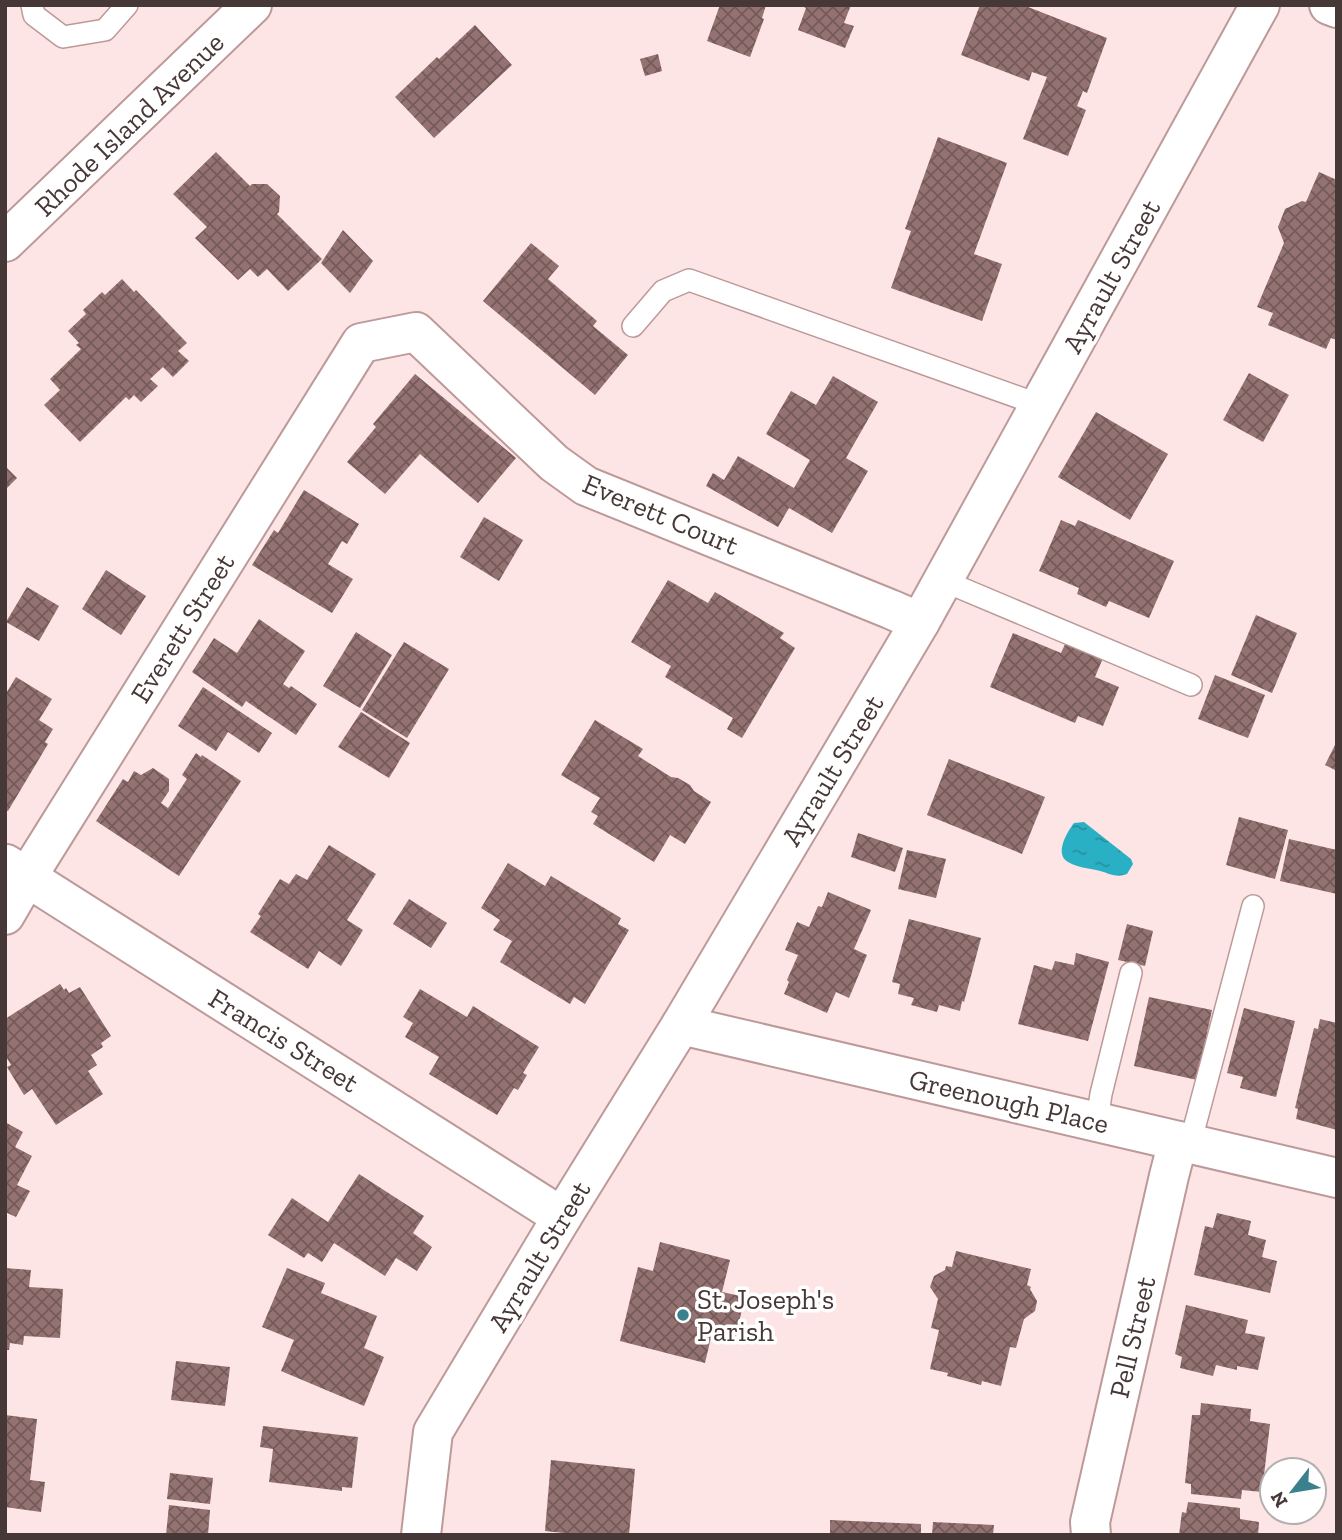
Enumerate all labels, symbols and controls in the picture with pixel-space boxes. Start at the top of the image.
street label: Rhode Island Avenue [28,26,231,223]
street label: Ayrault Street [1056,193,1167,359]
street label: Everett Court [578,467,744,562]
street label: Everett Street [124,547,242,709]
street label: Ayrault Street [774,688,891,852]
street label: Francis Street [203,981,365,1100]
street label: Greenough Place [906,1062,1112,1140]
street label: Ayrault Street [481,1174,598,1338]
street label: Pell Street [1103,1273,1163,1401]
place label: St. Joseph's Parish [697,1283,834,1348]
marker: St. Joseph's Parish [675,1307,691,1323]
north arrow [1258,1456,1328,1526]
text: N [1265,1487,1292,1512]

